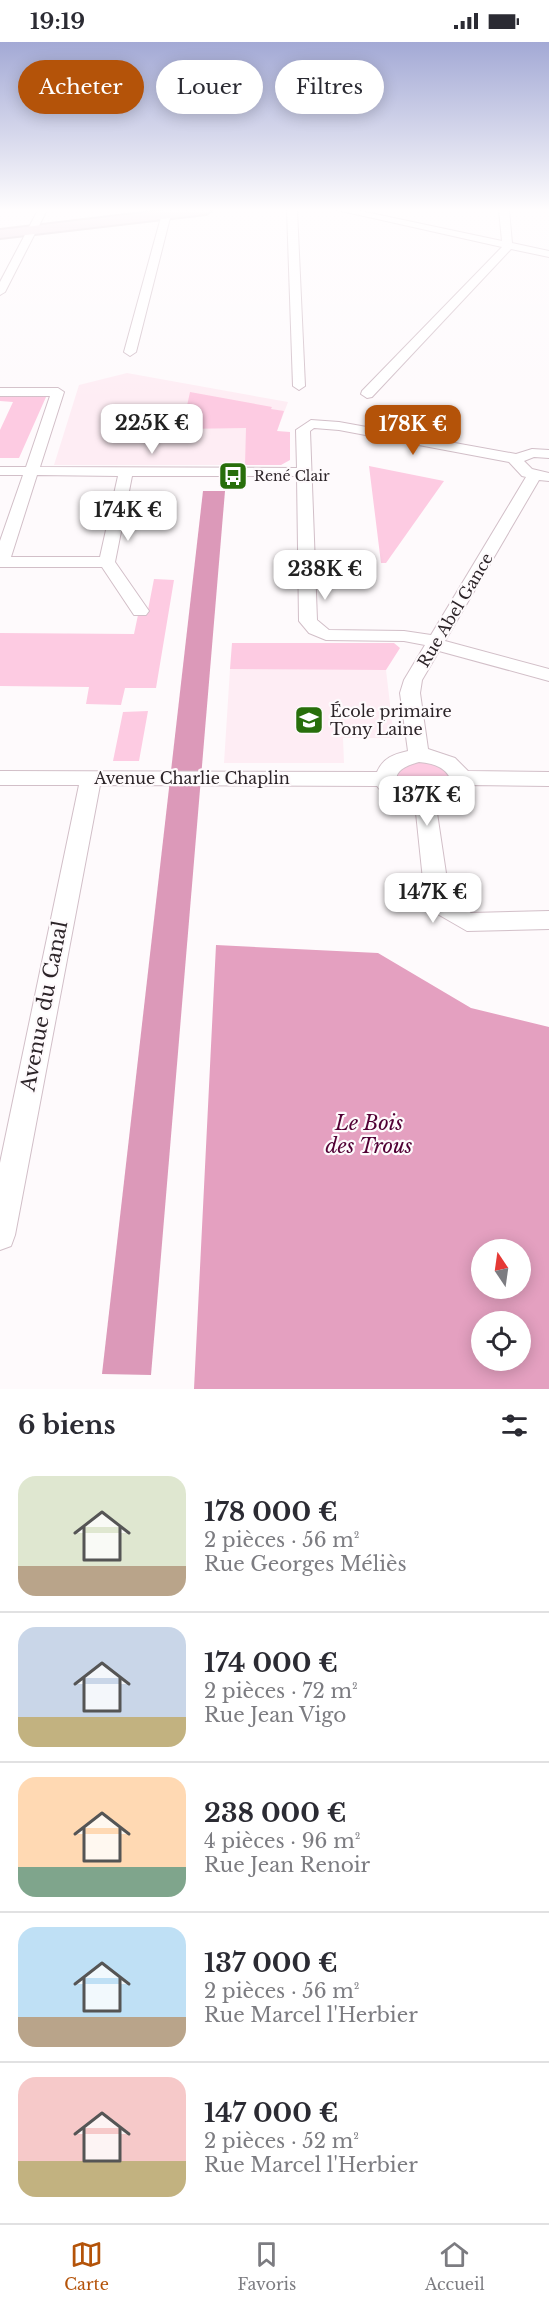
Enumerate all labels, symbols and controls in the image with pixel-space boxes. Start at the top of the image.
text: 19:19 [30,8,85,35]
chip: Acheter [18,60,144,114]
chip: Louer [156,60,263,114]
chip: Filtres [275,60,384,114]
pin: 225K € [103,404,201,455]
pin: 178K € [364,405,462,456]
text: 225K € [115,411,189,435]
text: 178K € [379,412,447,436]
bus stop icon: René Clair [217,460,249,492]
place label: René Clair [254,467,330,485]
pin: 174K € [79,491,177,542]
text: 174K € [94,498,162,522]
street label: Rue Abel Gance [413,549,497,671]
pin: 238K € [276,550,374,601]
text: 238K € [288,557,363,581]
place label: École primaire Tony Laine [330,701,452,739]
school or university icon: École primaire Tony Laine [293,704,325,736]
street label: Avenue Charlie Chaplin [93,768,290,788]
pin: 137K € [378,776,476,827]
text: 137K € [393,783,461,807]
pin: 147K € [384,873,482,924]
text: 147K € [399,880,467,904]
street label: Avenue du Canal [16,919,72,1094]
park label: Le Bois des Trous [326,1111,413,1158]
north arrow [471,1239,531,1299]
map controls [471,1239,531,1371]
button: locate [471,1311,531,1371]
text: 6 biens [18,1409,116,1441]
icon: filters [498,1409,531,1442]
text: 178 000 € [204,1496,338,1528]
icon: home [66,1500,138,1572]
text: 2 pièces · 56 m² [204,1528,359,1552]
text: Rue Georges Méliès [204,1552,407,1576]
text: 174 000 € [204,1647,338,1679]
icon: home [66,1651,138,1723]
text: 2 pièces · 72 m² [204,1679,358,1703]
text: Rue Jean Vigo [204,1703,346,1727]
text: 238 000 € [204,1797,347,1829]
icon: home [66,1801,138,1873]
text: 4 pièces · 96 m² [204,1829,360,1853]
text: Rue Jean Renoir [204,1853,370,1877]
text: 137 000 € [204,1947,338,1979]
icon: home [66,1951,138,2023]
text: 2 pièces · 56 m² [204,1979,359,2003]
text: Rue Marcel l'Herbier [204,2003,418,2027]
text: 147 000 € [204,2097,339,2129]
icon: home [66,2101,138,2173]
text: 2 pièces · 52 m² [204,2129,359,2153]
text: Rue Marcel l'Herbier [204,2153,418,2177]
tab: Carte [64,2238,109,2294]
tab: Favoris [237,2238,296,2294]
tab: Accueil [425,2238,485,2294]

